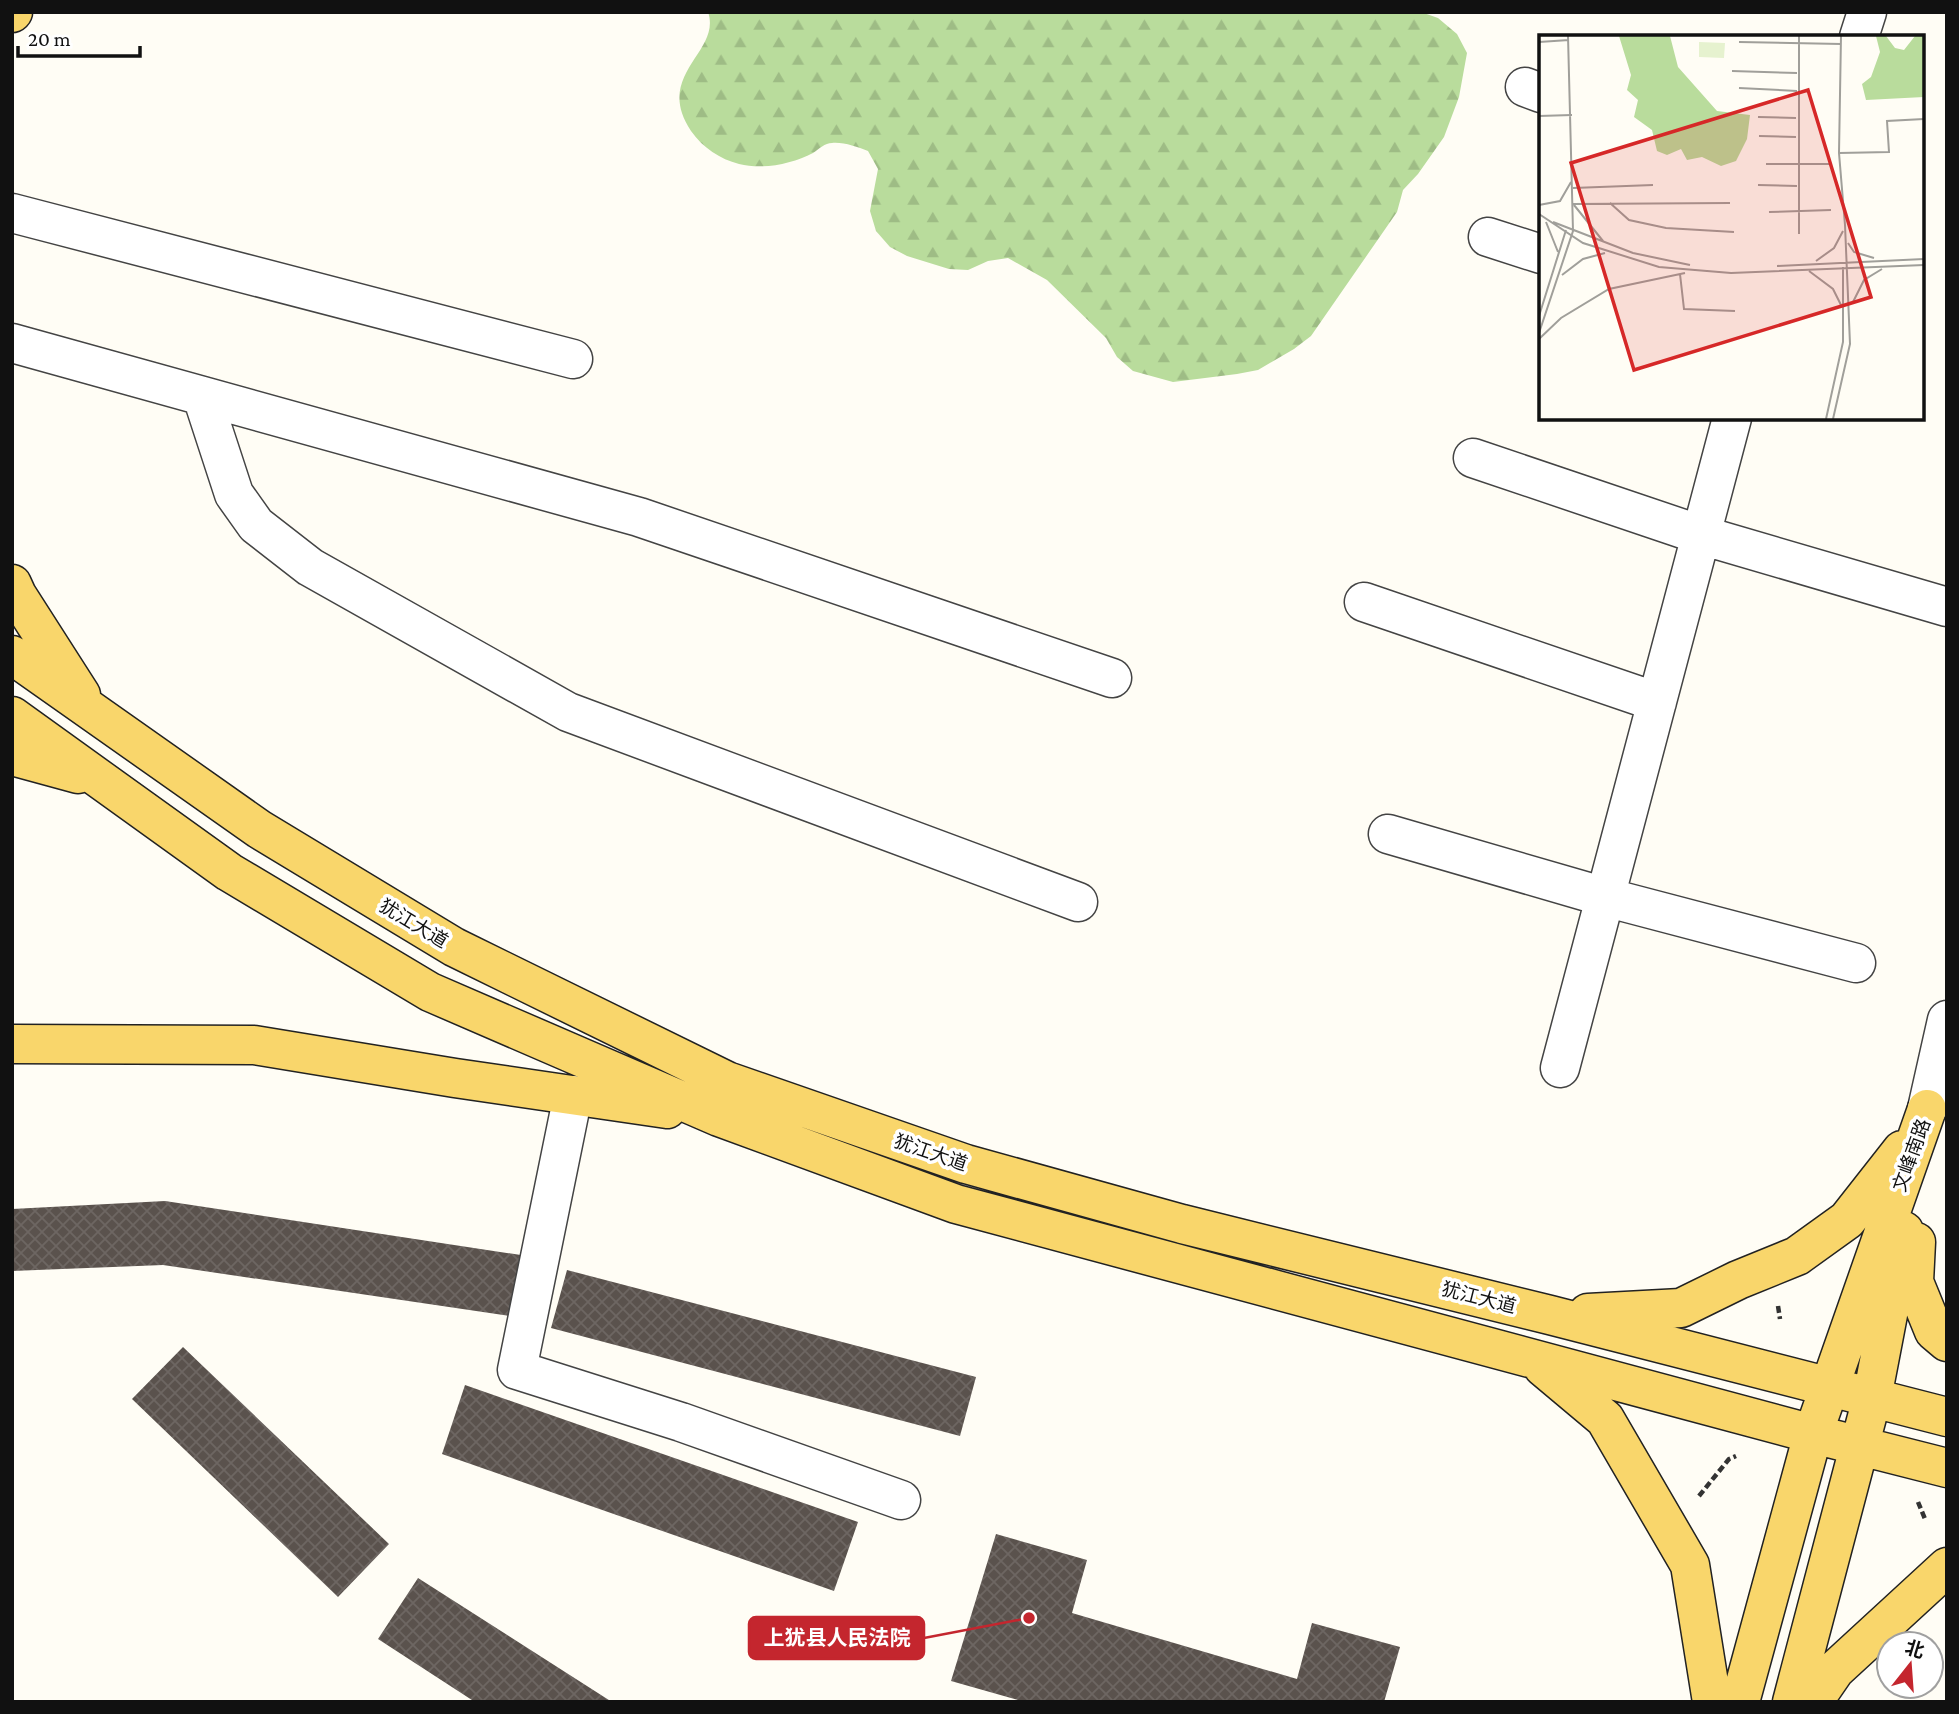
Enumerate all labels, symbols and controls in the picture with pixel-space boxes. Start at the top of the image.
scale bar [18,14,140,58]
text: 20 m [28,27,71,51]
inset map [1539,35,1924,420]
street label: 犹江大道 [376,895,452,952]
street label: 文峰南路 [1889,1116,1934,1194]
street label: 犹江大道 [891,1130,970,1175]
street label: 犹江大道 [1439,1278,1518,1317]
callout: 上犹县人民法院 [749,1617,924,1659]
text: 上犹县人民法院 [764,1626,911,1650]
north arrow [1875,1630,1945,1700]
text: 北 [1903,1636,1927,1662]

